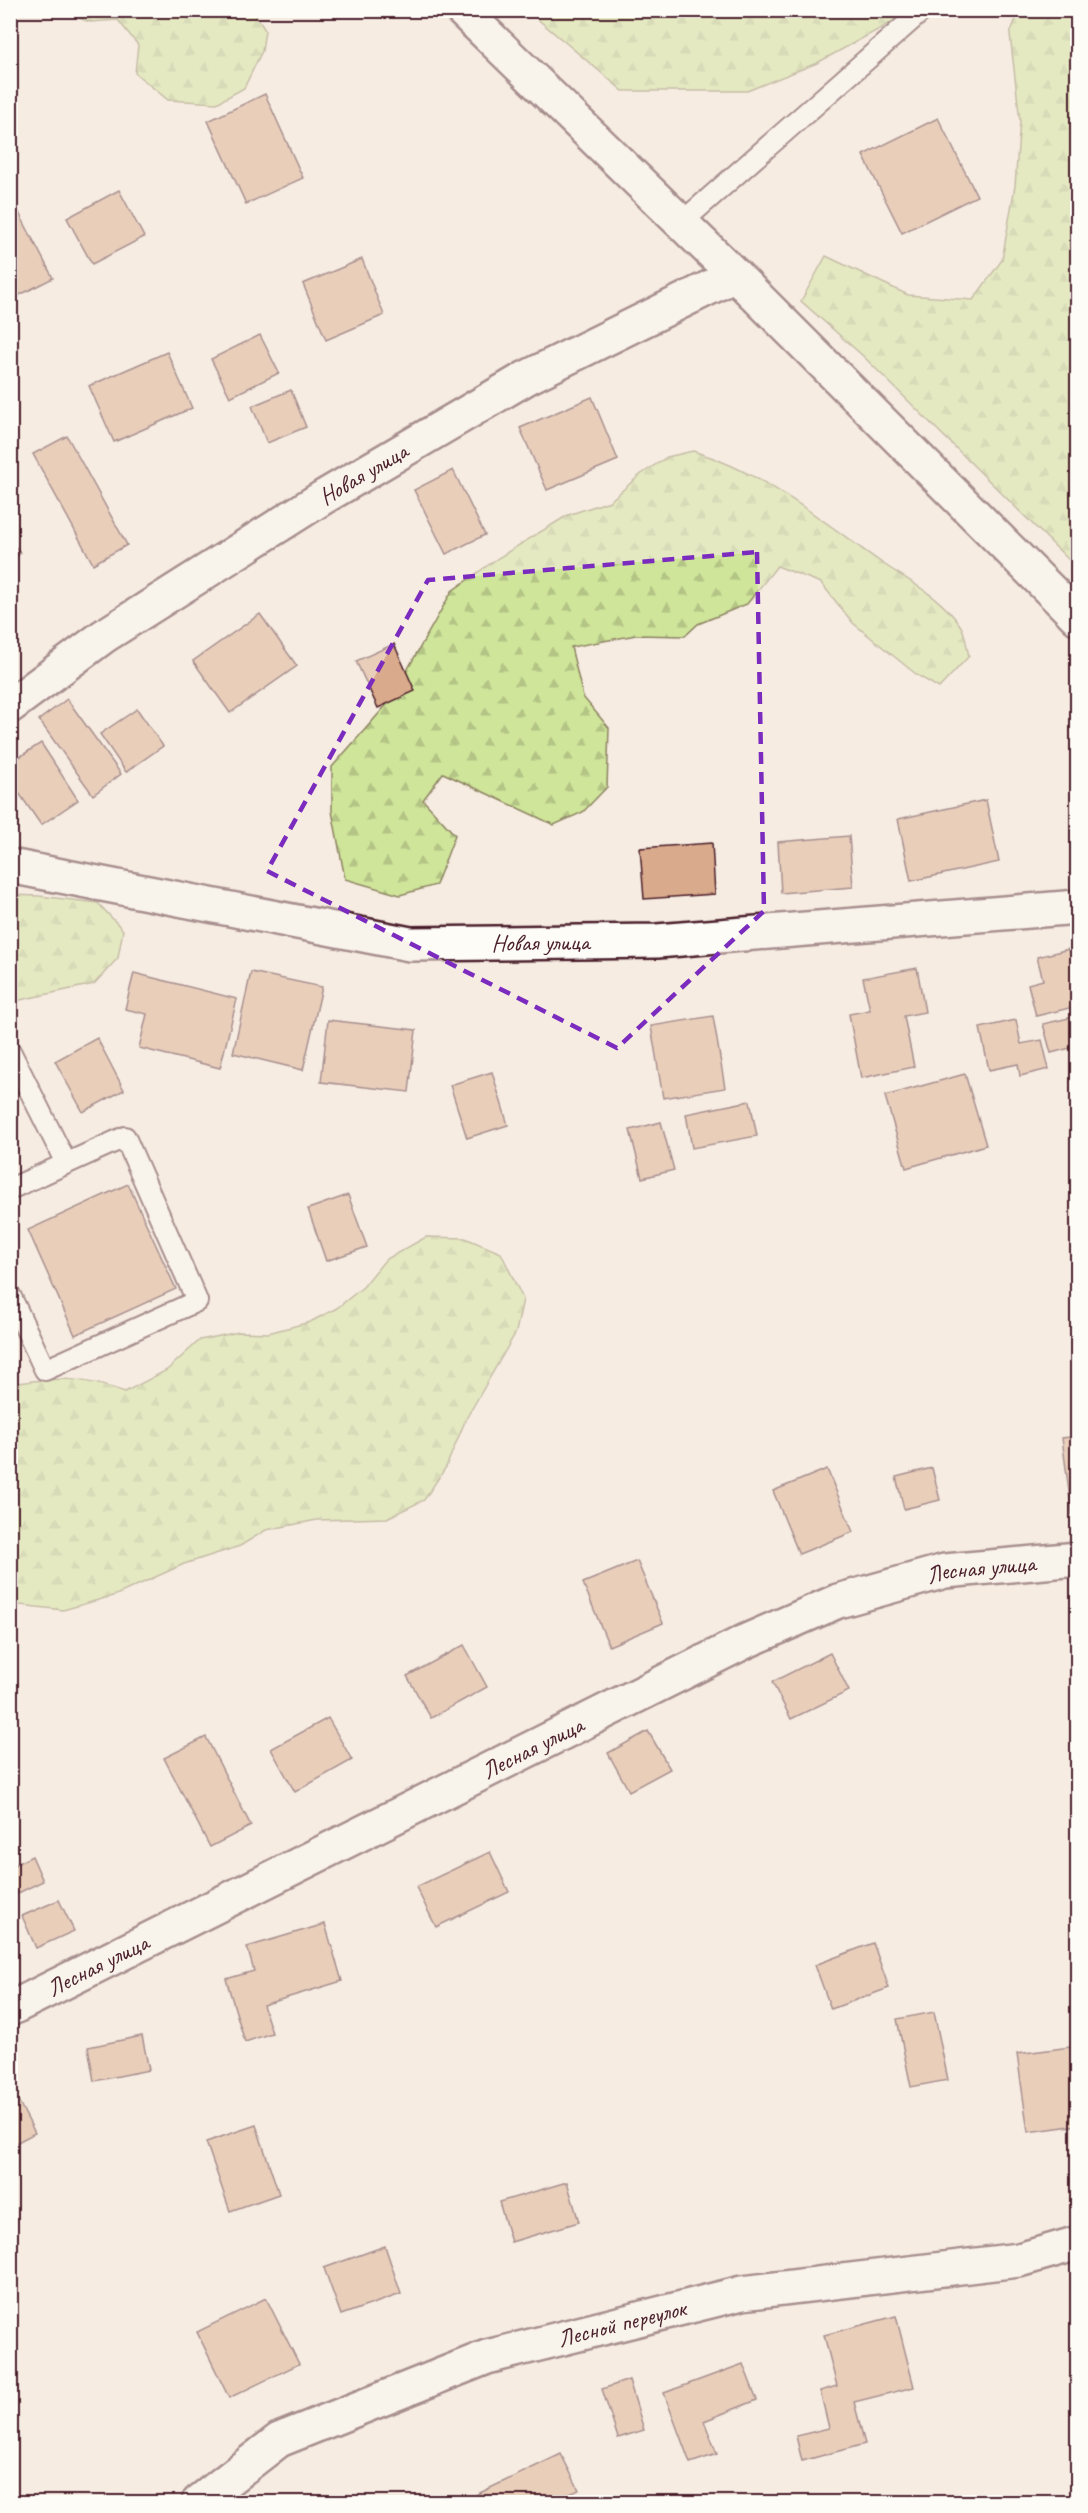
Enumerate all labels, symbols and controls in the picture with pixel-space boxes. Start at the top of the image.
street label: Новая улица [313,435,415,512]
street label: Новая улица [491,927,592,958]
street label: Лесная улица [922,1548,1039,1591]
street label: Лесная улица [477,1709,590,1786]
street label: Лесная улица [42,1926,155,2003]
street label: Лесной переулок [555,2292,691,2354]

